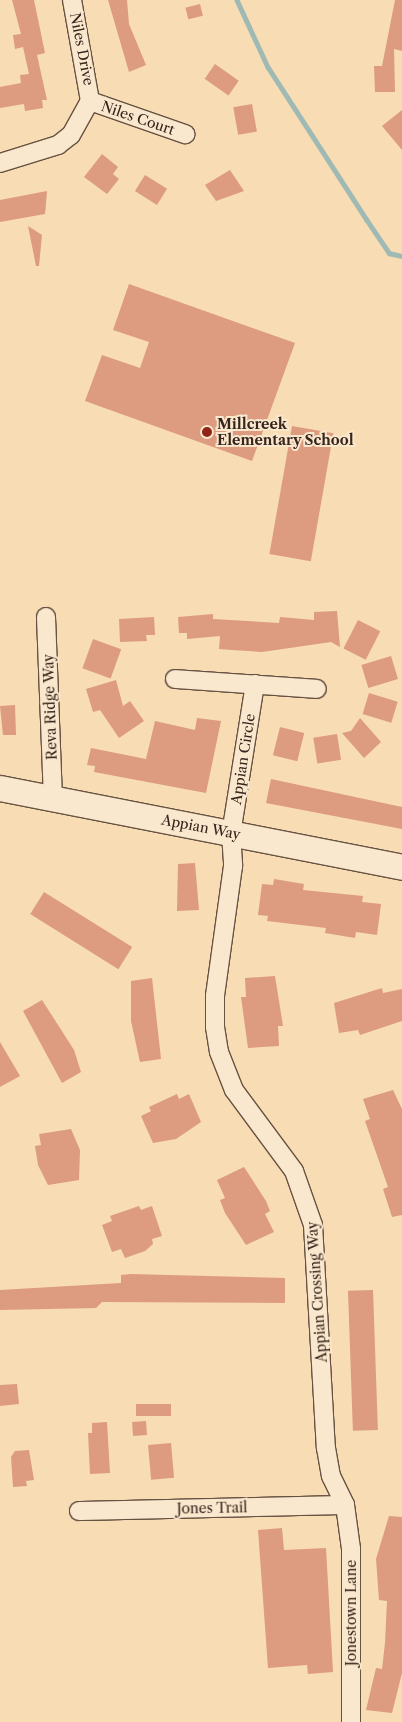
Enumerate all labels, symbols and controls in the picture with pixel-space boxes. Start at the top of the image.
street label: Niles Drive [67,11,97,87]
street label: Niles Court [99,98,177,138]
place label: Millcreek Elementary School [217,416,354,448]
marker: Millcreek Elementary School [201,426,213,438]
street label: Reva Ridge Way [40,653,60,761]
street label: Appian Circle [228,712,258,806]
street label: Appian Way [160,811,242,843]
street label: Appian Crossing Way [304,1221,330,1363]
street label: Jones Trail [176,1499,248,1517]
street label: Jonestown Lane [343,1560,359,1666]

